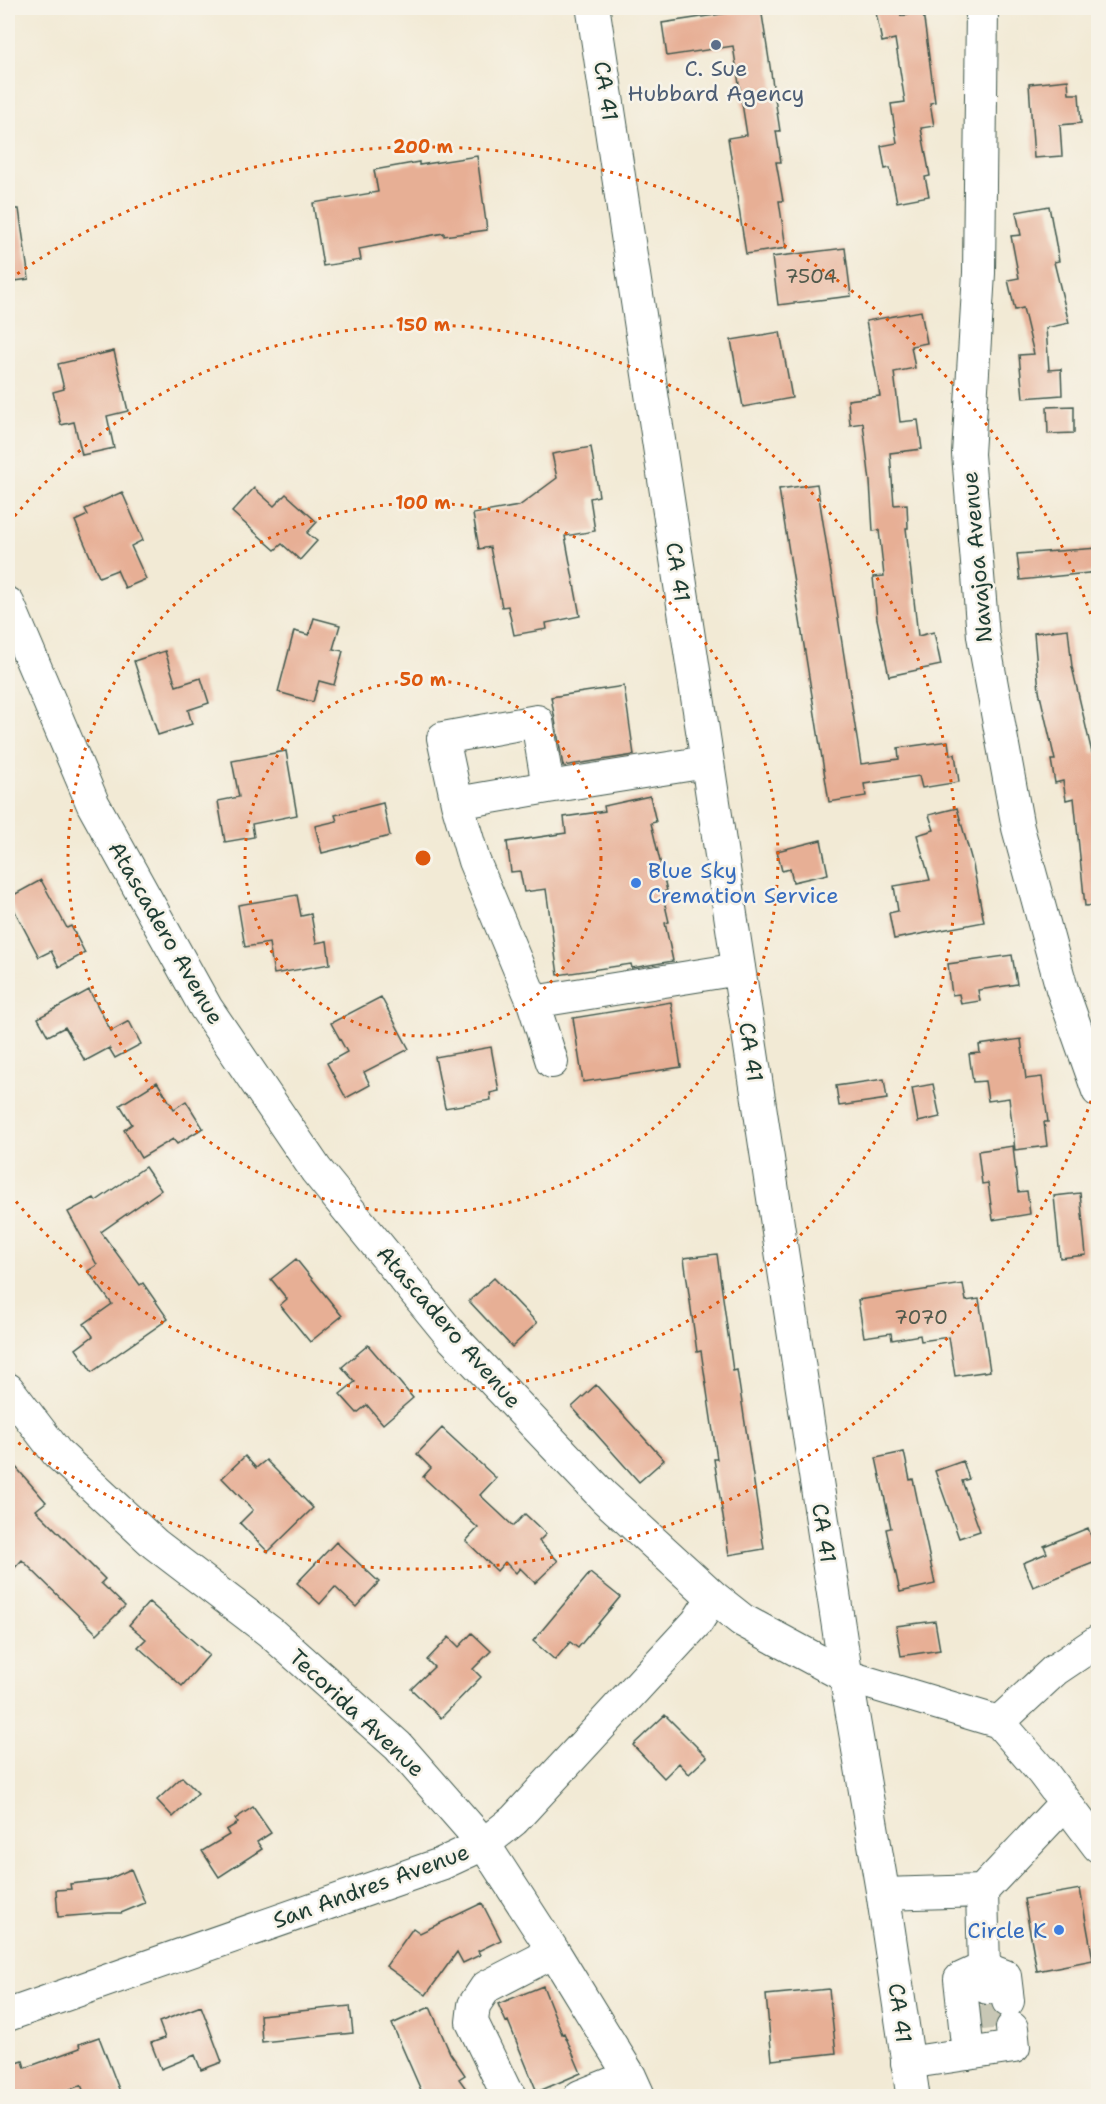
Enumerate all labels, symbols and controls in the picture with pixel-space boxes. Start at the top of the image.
marker: C. Sue Hubbard Agency [709,38,723,52]
place label: C. Sue Hubbard Agency [628,54,804,108]
street label: CA 41 [587,59,625,123]
text: 200 m [393,135,454,159]
house number: 7504 [785,263,837,289]
text: 150 m [396,313,451,337]
street label: Navajoa Avenue [955,470,999,644]
text: 100 m [395,491,451,515]
street label: CA 41 [659,540,697,604]
text: 50 m [400,668,447,692]
street label: Atascadero Avenue [102,836,230,1030]
centre of rings [413,848,433,868]
place label: Blue Sky Cremation Service [648,856,839,910]
marker: Blue Sky Cremation Service [629,876,643,890]
street label: CA 41 [732,1020,770,1084]
street label: Atascadero Avenue [370,1239,528,1415]
house number: 7070 [894,1304,948,1330]
street label: CA 41 [805,1501,843,1565]
street label: Tecorida Avenue [283,1643,431,1783]
street label: San Andres Avenue [269,1837,473,1935]
place label: Circle K [967,1916,1047,1945]
marker: Circle K [1052,1923,1066,1937]
street label: CA 41 [881,1981,919,2045]

